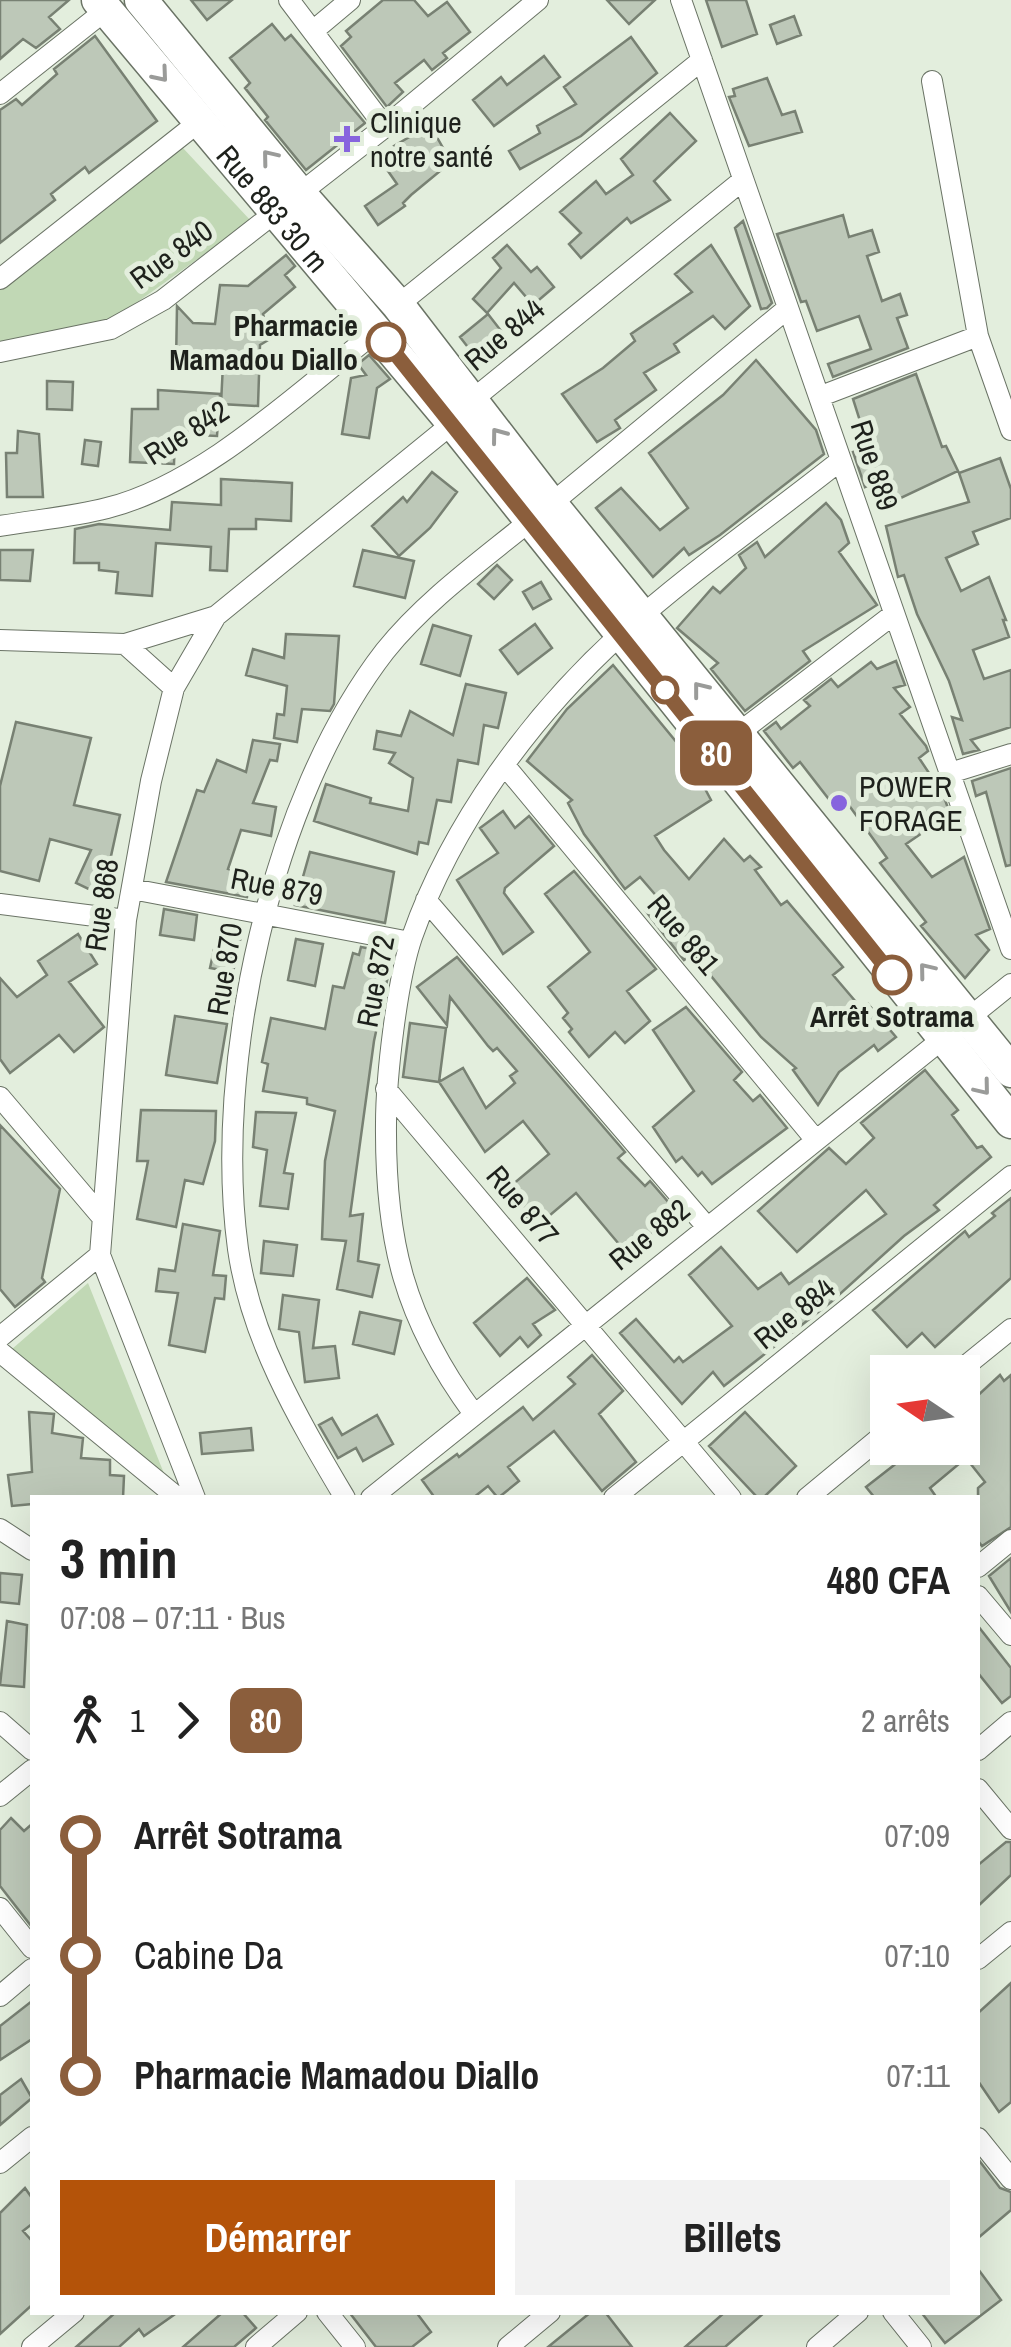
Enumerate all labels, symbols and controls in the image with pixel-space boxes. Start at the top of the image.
one-way arrow [149,63,167,81]
place label: Clinique notre santé [370,102,493,176]
marker: Clinique notre santé [334,126,360,152]
street label: Rue 883 30 m [208,136,338,280]
one-way arrow [263,151,281,169]
street label: Rue 840 [122,210,220,298]
street label: Rue 844 [456,289,553,379]
place label: Pharmacie Mamadou Diallo [169,305,358,379]
marker: Pharmacie Mamadou Diallo [367,323,405,361]
street label: Rue 842 [136,390,236,474]
street label: Rue 889 [842,415,908,515]
one-way arrow [493,428,510,446]
unlabelled marker [652,677,678,703]
one-way arrow [695,683,712,701]
line badge: 80 [671,720,761,786]
text: 80 [700,730,732,777]
place label: POWER FORAGE [859,766,963,840]
marker: POWER FORAGE [828,792,850,814]
street label: Rue 868 [75,856,127,954]
street label: Rue 879 [228,857,326,915]
street label: Rue 881 [639,886,729,983]
street label: Rue 870 [197,920,251,1018]
street label: Rue 872 [346,932,404,1030]
marker: Arrêt Sotrama [873,956,911,994]
one-way arrow [920,963,938,981]
place label: Arrêt Sotrama [810,996,974,1036]
one-way arrow [971,1077,989,1095]
street label: Rue 877 [478,1157,568,1253]
street label: Rue 882 [600,1189,698,1279]
street label: Rue 884 [745,1268,843,1358]
north arrow [870,1355,980,1465]
map controls [870,1355,980,1465]
text: 3 min [60,1521,178,1595]
text: 480 CFA [827,1555,950,1606]
text: 07:08 – 07:11 · Bus [60,1596,286,1639]
icon: walk [60,1693,115,1748]
icon: forward [160,1693,215,1748]
text: 80 [250,1697,282,1744]
text: 1 [130,1699,145,1742]
text: 2 arrêts [861,1699,950,1742]
text: Arrêt Sotrama [134,1810,342,1861]
text: 07:09 [884,1814,950,1857]
text: Cabine Da [134,1930,283,1981]
text: 07:10 [884,1934,950,1977]
text: Pharmacie Mamadou Diallo [134,2050,539,2101]
text: 07:11 [886,2054,950,2097]
button: Démarrer [60,2180,495,2295]
button: Billets [515,2180,950,2295]

